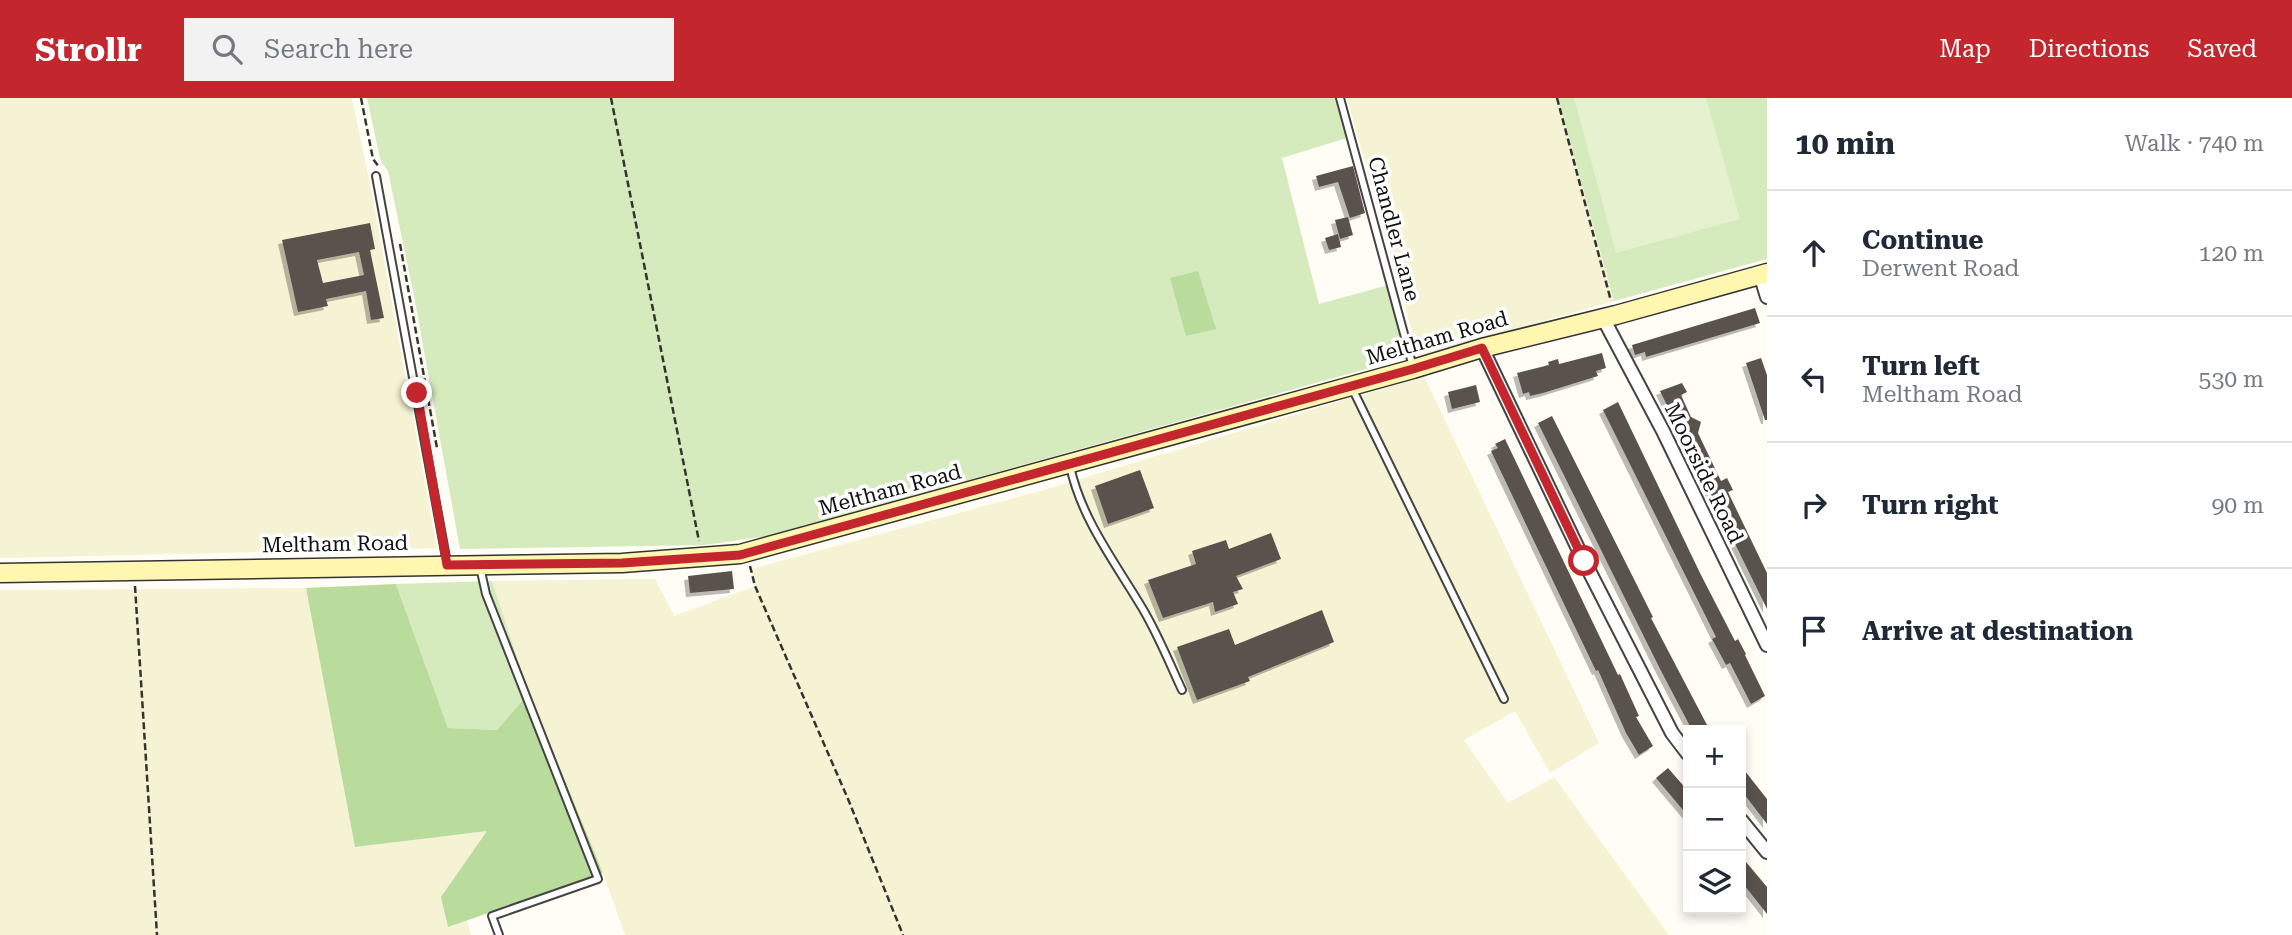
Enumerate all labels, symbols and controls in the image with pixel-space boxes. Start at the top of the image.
search box [184,18,674,81]
text: Strollr [35,30,142,69]
icon: search [208,30,246,68]
text: Search here [264,34,413,64]
text: Map [1939,35,1991,63]
text: Directions [2029,35,2149,63]
text: Saved [2187,35,2257,63]
text: 10 min [1795,126,1895,161]
text: Walk · 740 m [2125,130,2264,157]
street label: Chandler Lane [1363,154,1425,304]
text: Continue [1862,225,1984,255]
icon: ahead [1795,234,1833,272]
text: 120 m [2199,240,2264,267]
text: Derwent Road [1862,255,2019,282]
street label: Meltham Road [1363,306,1511,370]
text: Turn left [1862,351,1980,381]
icon: left [1795,360,1833,398]
text: 530 m [2199,366,2264,393]
route end [401,377,432,408]
text: Meltham Road [1862,381,2022,408]
street label: Moorside Road [1660,399,1749,547]
street label: Meltham Road [816,459,964,521]
icon: right [1795,486,1833,524]
text: Turn right [1862,490,1998,520]
text: 90 m [2211,492,2264,519]
street label: Meltham Road [262,531,409,557]
route start [1568,545,1599,576]
icon: arrive [1795,612,1833,650]
text: Arrive at destination [1862,616,2133,646]
map controls [1683,725,1746,914]
button: + [1683,725,1746,788]
button: − [1683,788,1746,851]
button: layers [1683,851,1746,914]

